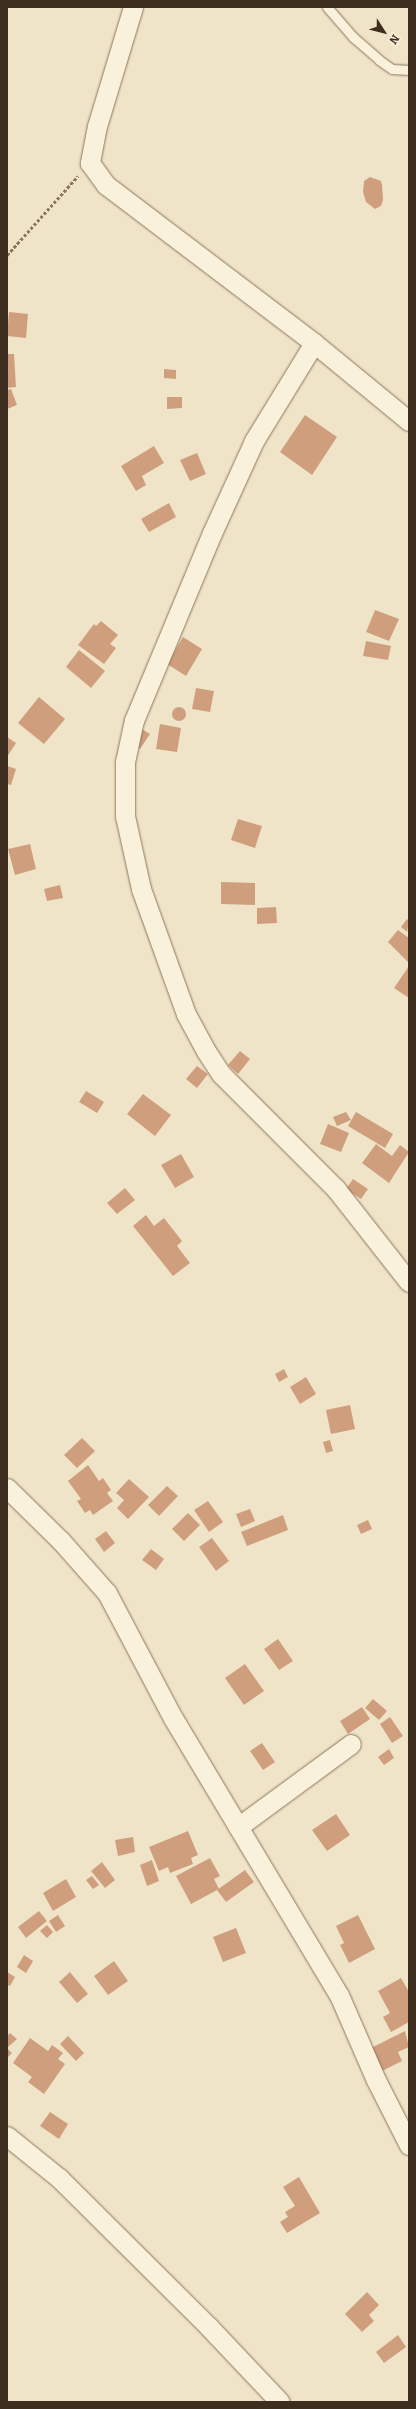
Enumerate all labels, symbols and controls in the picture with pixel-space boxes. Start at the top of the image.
north arrow [364,12,404,52]
text: N [386,32,402,47]

